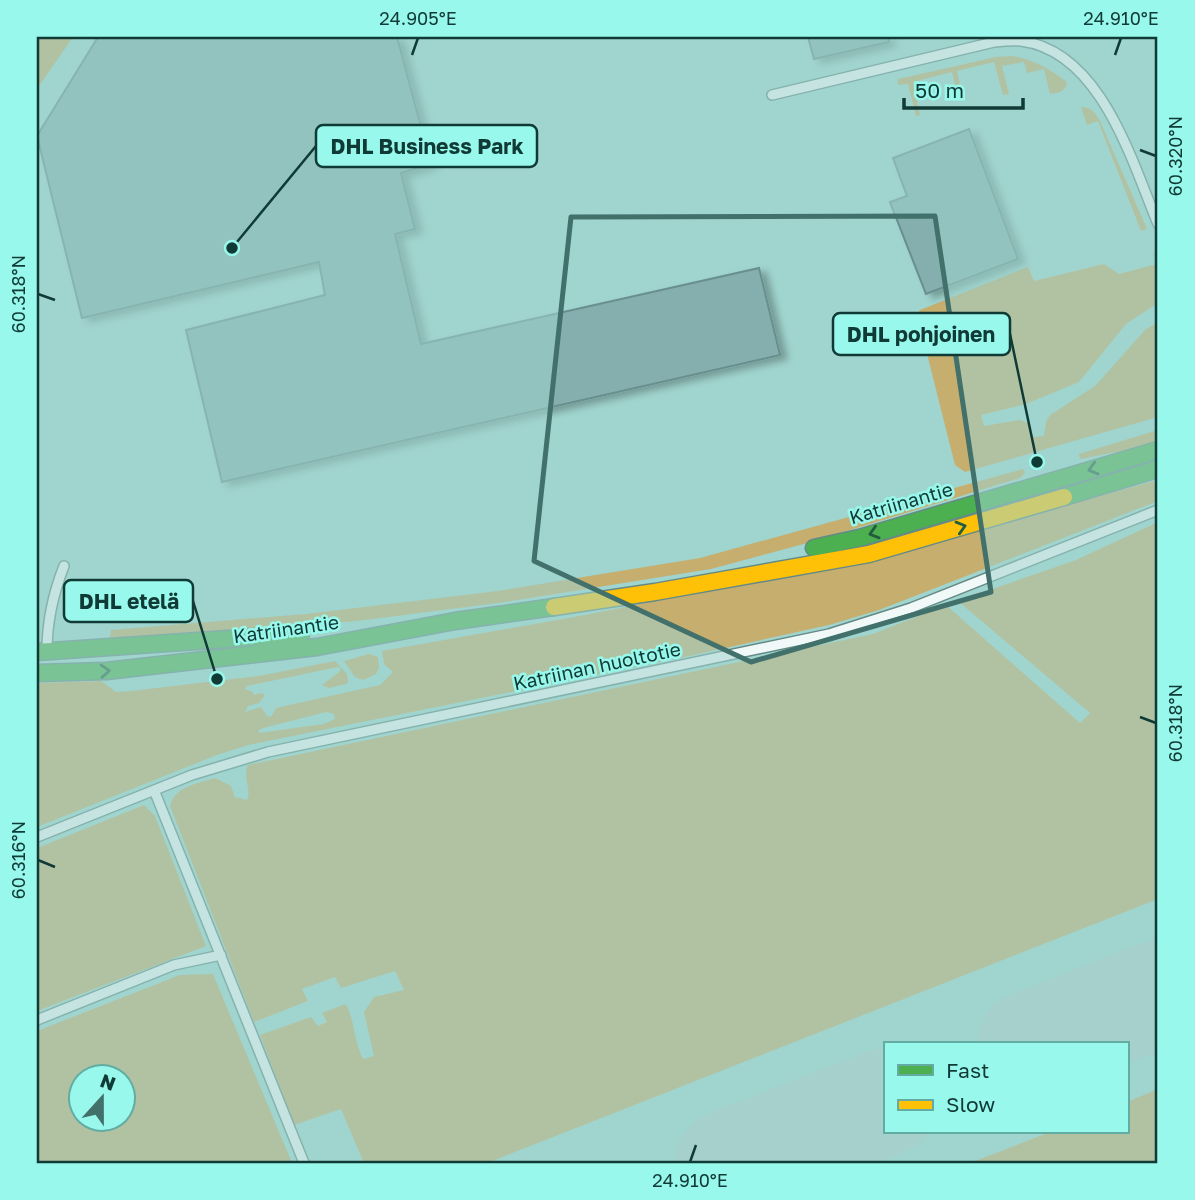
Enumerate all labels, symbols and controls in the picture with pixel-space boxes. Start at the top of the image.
text: 24.905°E [379,7,457,29]
text: 24.910°E [1083,7,1159,29]
scale bar [904,66,1024,110]
text: 50 m [915,77,964,103]
text: 60.320°N [1164,116,1186,196]
callout: DHL Business Park [316,125,537,167]
text: DHL Business Park [330,133,524,159]
text: 60.318°N [7,255,29,333]
callout: DHL pohjoinen [833,313,1010,355]
text: DHL pohjoinen [847,321,995,347]
one-way arrow [1087,461,1099,475]
street label: Katriinantie [847,477,955,528]
one-way arrow [955,521,967,536]
one-way arrow [869,525,881,540]
callout: DHL etelä [64,580,193,622]
text: DHL etelä [79,588,179,614]
street label: Katriinantie [232,610,340,647]
street label: Katriinan huoltotie [511,637,683,694]
one-way arrow [100,663,111,678]
text: 60.318°N [1164,684,1186,762]
text: 60.316°N [7,821,29,899]
legend [884,1042,1128,1134]
text: Fast [946,1057,989,1083]
north arrow [66,1064,136,1134]
text: N [97,1068,119,1095]
text: Slow [946,1091,995,1117]
text: 24.910°E [652,1169,728,1191]

